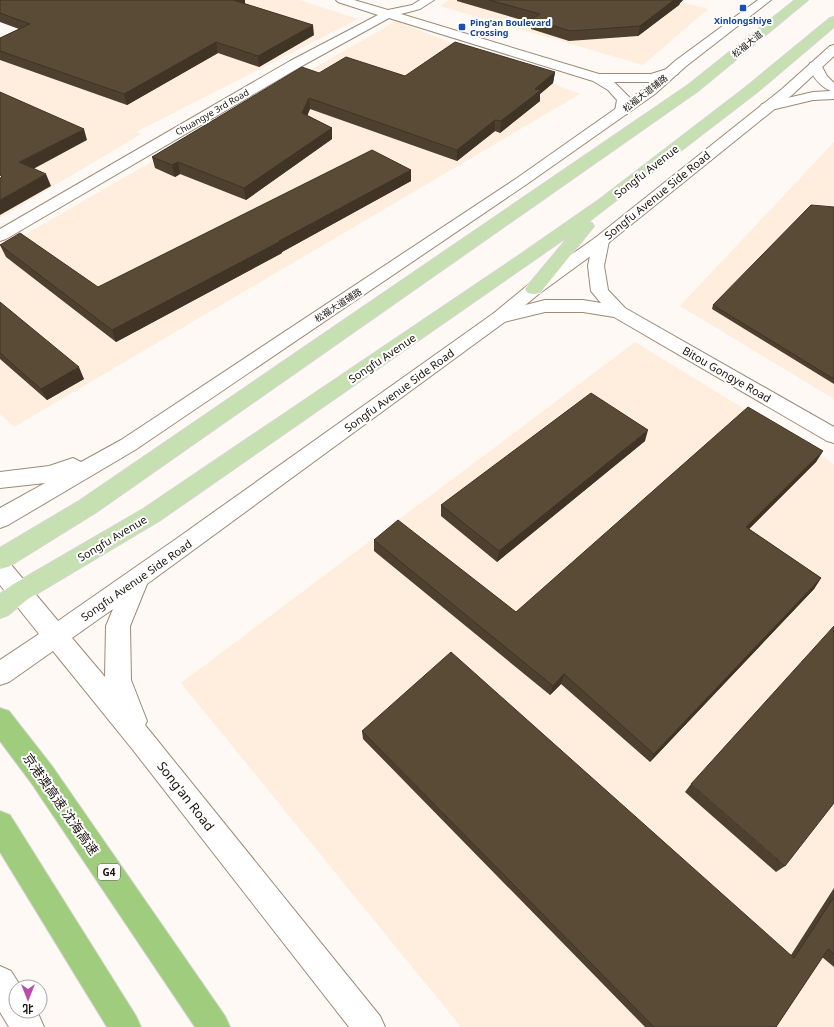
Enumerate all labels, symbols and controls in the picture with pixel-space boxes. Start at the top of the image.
marker: Xinlongshiye [738,3,748,13]
place label: Xinlongshiye [714,14,772,27]
place label: Ping'an Boulevard Crossing [470,16,551,39]
marker: Ping'an Boulevard Crossing [457,22,467,32]
street label: 松福大道 [729,28,765,60]
street label: 松福大道辅路 [620,71,670,115]
street label: Chuangye 3rd Road [173,86,251,138]
street label: Songfu Avenue [611,141,681,201]
street label: Songfu Avenue Side Road [601,148,713,242]
street label: 松福大道辅路 [312,285,364,325]
street label: Songfu Avenue [345,330,419,386]
street label: Bitou Gongye Road [680,343,774,405]
street label: Songfu Avenue Side Road [341,345,457,435]
street label: Songfu Avenue [75,511,149,565]
street label: Songfu Avenue Side Road [77,536,195,624]
street label: 京港澳高速 沈海高速 [19,750,103,858]
street label: Song'an Road [153,758,219,834]
road number: G4 [98,864,120,880]
north arrow [8,979,48,1019]
text: 北 [23,1002,34,1017]

